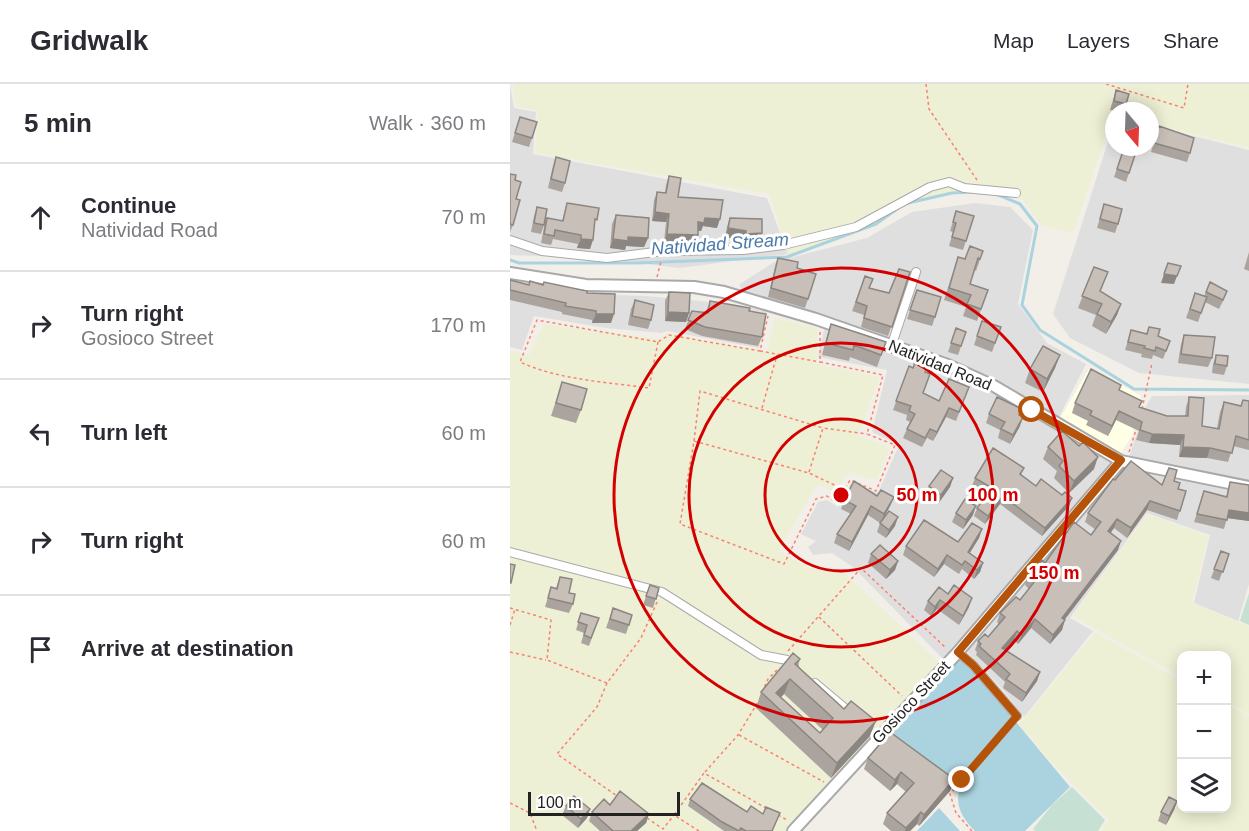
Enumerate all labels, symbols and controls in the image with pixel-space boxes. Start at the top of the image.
text: Gridwalk [30,25,148,56]
text: Map [993,29,1034,52]
text: Layers [1067,29,1130,52]
text: Share [1163,29,1219,52]
north arrow [1105,102,1159,156]
text: 5 min [24,108,92,138]
text: Walk · 360 m [369,112,486,134]
text: Continue [81,193,176,218]
icon: ahead [24,201,57,234]
text: 70 m [442,206,486,228]
text: Natividad Road [81,219,218,241]
water label: Natividad Stream [650,229,790,259]
text: Turn right [81,301,183,326]
icon: right [24,309,57,342]
text: 170 m [430,314,486,336]
text: Gosioco Street [81,327,213,349]
street label: Natividad Road [886,337,994,393]
route start [1018,396,1044,422]
icon: left [24,417,57,450]
text: Turn left [81,420,167,445]
text: 60 m [442,422,486,444]
centre of rings [831,485,851,505]
text: 50 m [896,485,938,505]
text: 100 m [967,485,1019,505]
icon: right [24,525,57,558]
text: Turn right [81,528,183,553]
text: 60 m [442,530,486,552]
text: 150 m [1028,563,1080,583]
icon: arrive [24,633,57,666]
text: Arrive at destination [81,636,294,661]
map controls [1177,651,1231,813]
button: + [1177,651,1231,705]
street label: Gosioco Street [869,657,954,746]
button: − [1177,705,1231,759]
button: layers [1177,759,1231,813]
route end [948,766,974,792]
scale bar [528,789,680,816]
text: 100 m [537,794,581,811]

